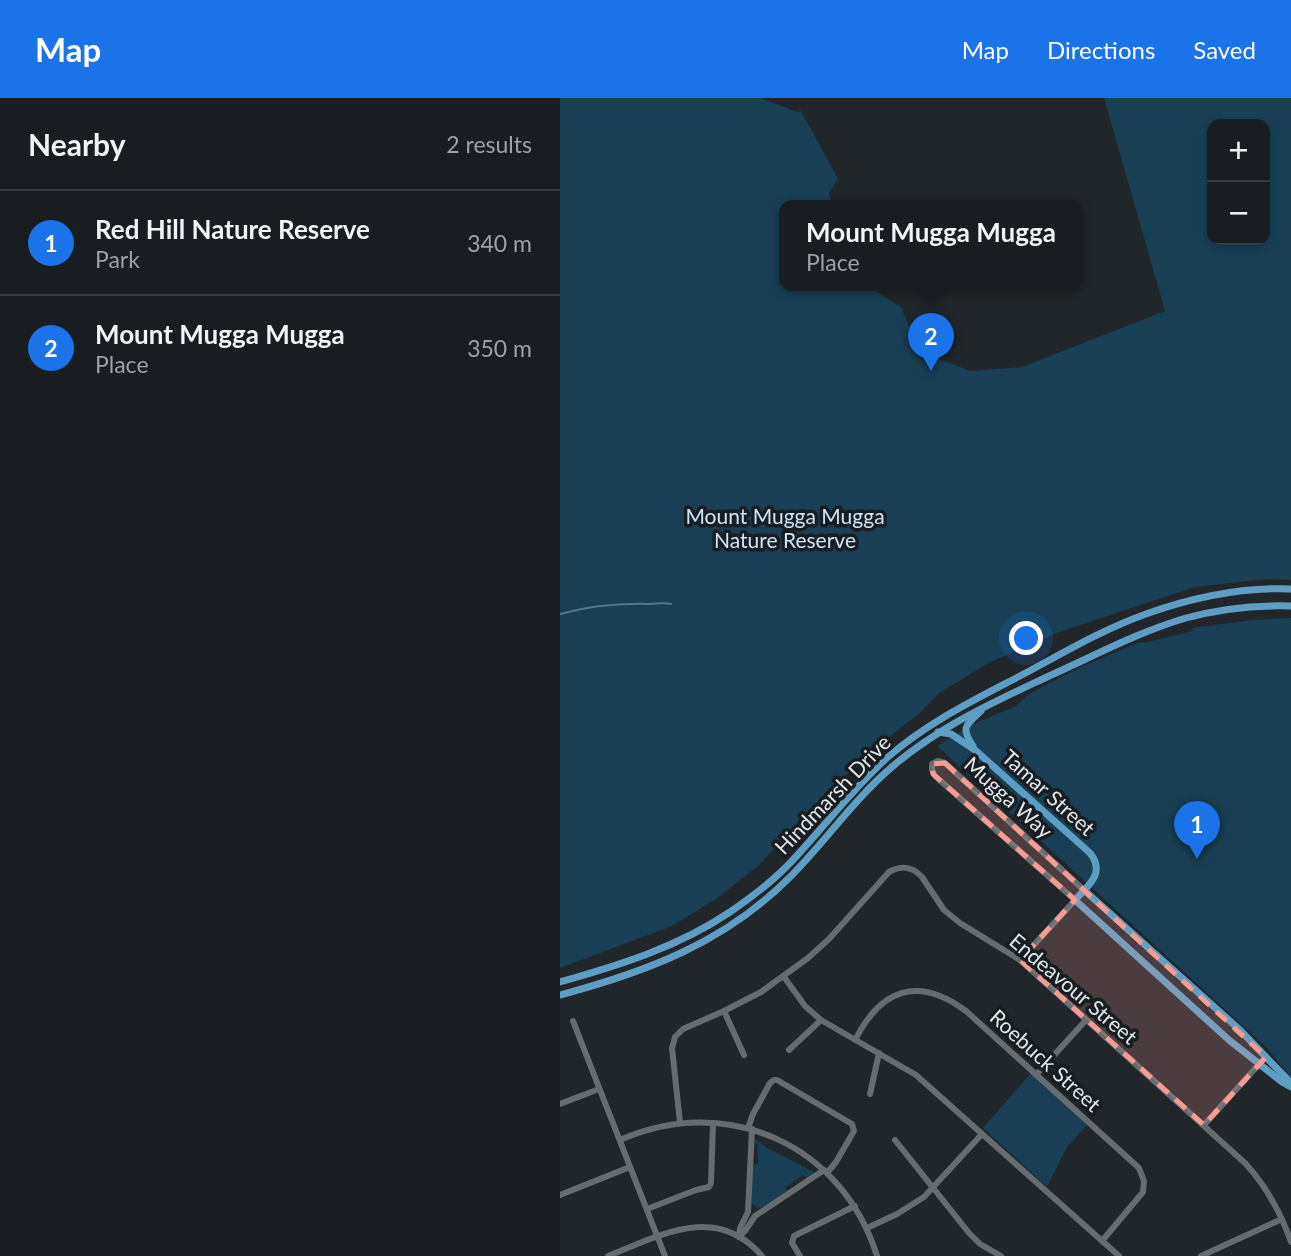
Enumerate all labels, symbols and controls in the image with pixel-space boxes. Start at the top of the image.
text: Map [35,29,101,69]
text: Map [962,35,1009,64]
text: Directions [1047,35,1155,64]
text: Saved [1193,35,1256,64]
map controls [1207,119,1270,245]
button: + [1207,119,1270,182]
text: Nearby [28,126,126,162]
text: 2 results [446,130,532,158]
button: − [1207,182,1270,245]
popup [779,200,1083,291]
text: Red Hill Nature Reserve [95,213,370,245]
text: Mount Mugga Mugga [806,216,1056,248]
text: 1 [44,229,58,257]
text: 340 m [467,229,532,257]
text: Park [95,245,140,273]
text: Place [806,248,860,276]
pin: 2 [908,313,954,371]
text: Mount Mugga Mugga [95,318,345,350]
text: 2 [44,334,58,362]
text: 350 m [467,334,532,362]
text: Place [95,350,149,378]
park label: Mount Mugga Mugga Nature Reserve [685,503,885,552]
your location [1009,621,1043,655]
street label: Hindmarsh Drive [769,729,895,859]
street label: Tamar Street [998,744,1101,840]
street label: Mugga Way [960,751,1058,843]
pin: 1 [1174,801,1220,859]
street label: Endeavour Street [1005,927,1143,1049]
street label: Roebuck Street [985,1004,1107,1117]

